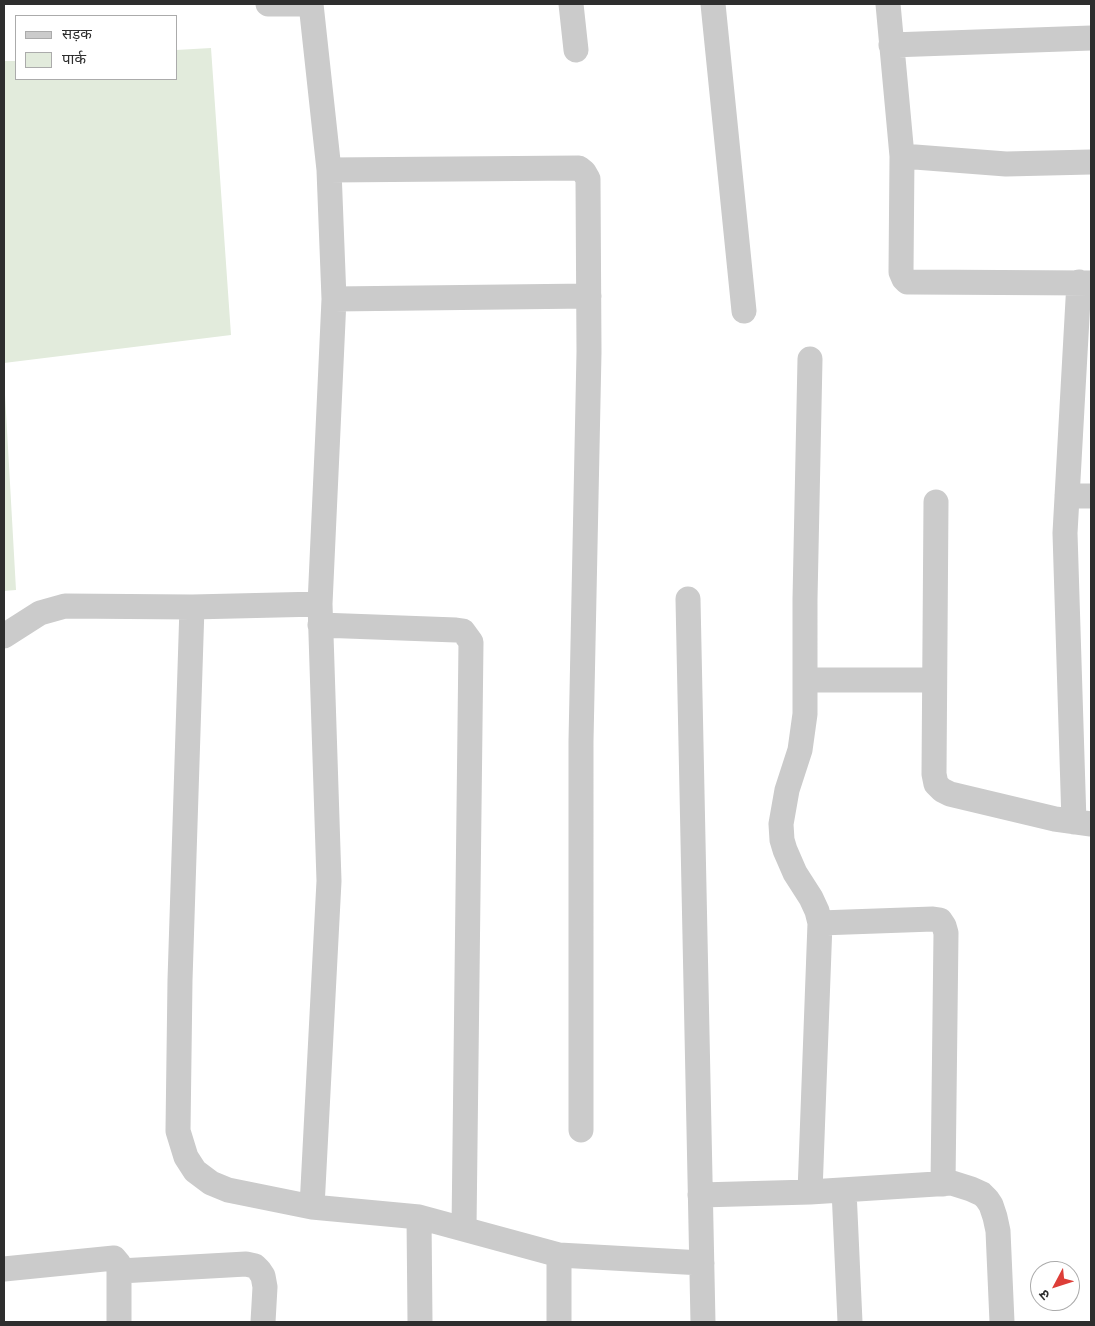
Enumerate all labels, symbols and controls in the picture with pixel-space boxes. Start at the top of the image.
legend [15,15,178,80]
text: सड़क [62,25,92,43]
text: पार्क [62,50,86,68]
north arrow [1030,1261,1080,1311]
text: उ [1036,1287,1053,1303]

